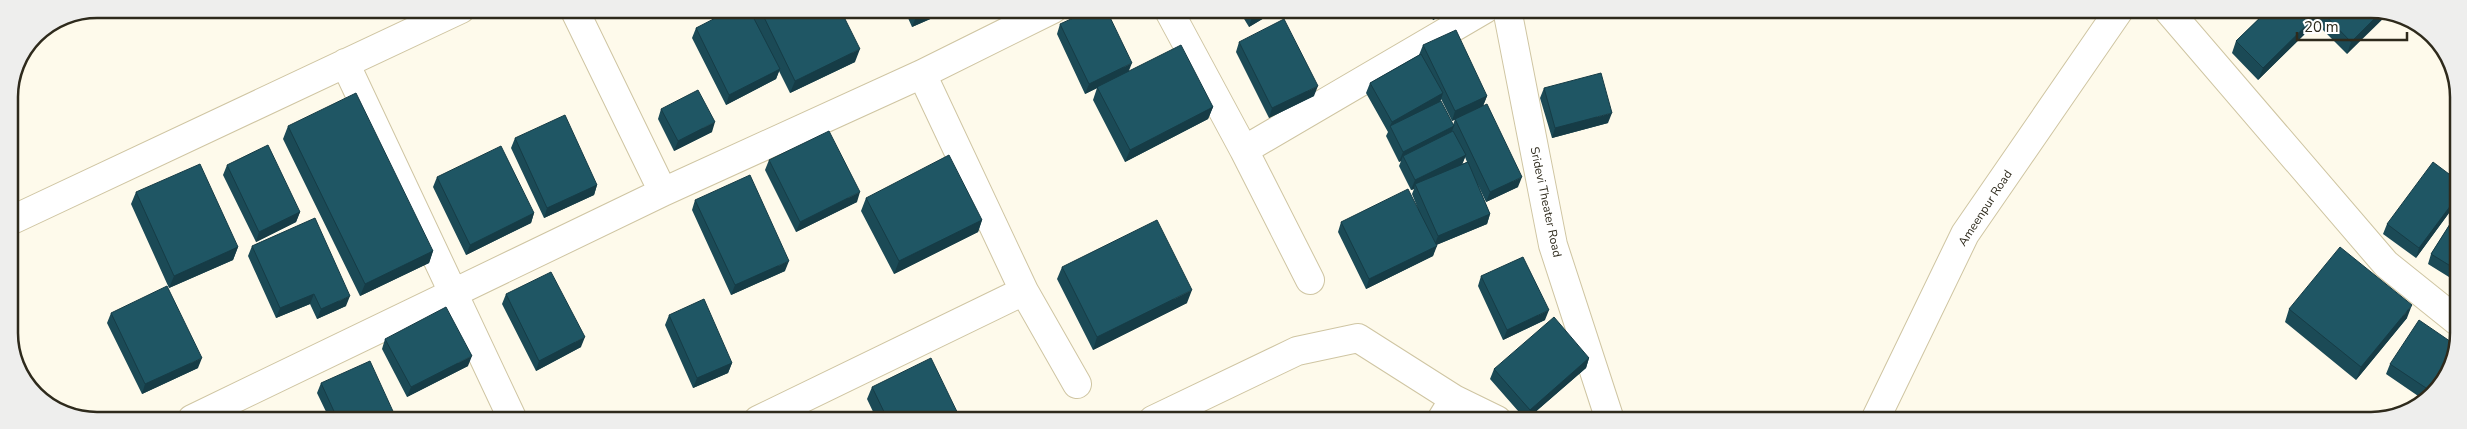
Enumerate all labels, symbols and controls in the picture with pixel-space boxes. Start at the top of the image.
scale bar [2297,10,2407,42]
text: 20 m [2304,17,2339,37]
street label: Sridevi Theater Road [1526,145,1566,259]
street label: Ameenpur Road [1954,167,2016,249]

